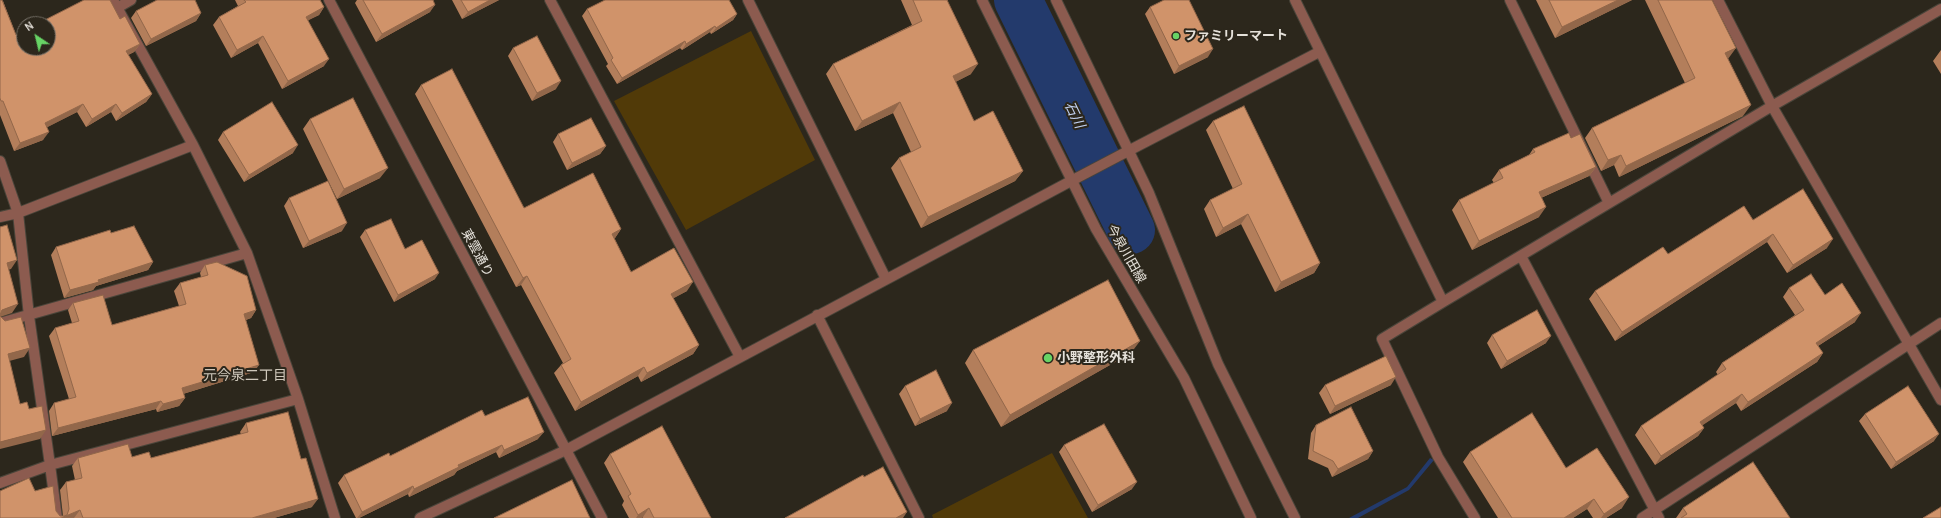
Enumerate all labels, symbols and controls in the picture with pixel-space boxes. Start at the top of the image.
north arrow [16,16,56,56]
text: N [22,19,36,34]
place label: ファミリーマート [1184,28,1288,44]
marker: ファミリーマート [1171,31,1181,41]
water label: 石川 [1060,99,1088,131]
street label: 今泉川田線 [1103,222,1149,286]
street label: 東雲通り [458,226,496,280]
place label: 小野整形外科 [1057,350,1135,366]
marker: 小野整形外科 [1042,352,1054,364]
district label: 元今泉二丁目 [203,368,287,384]

